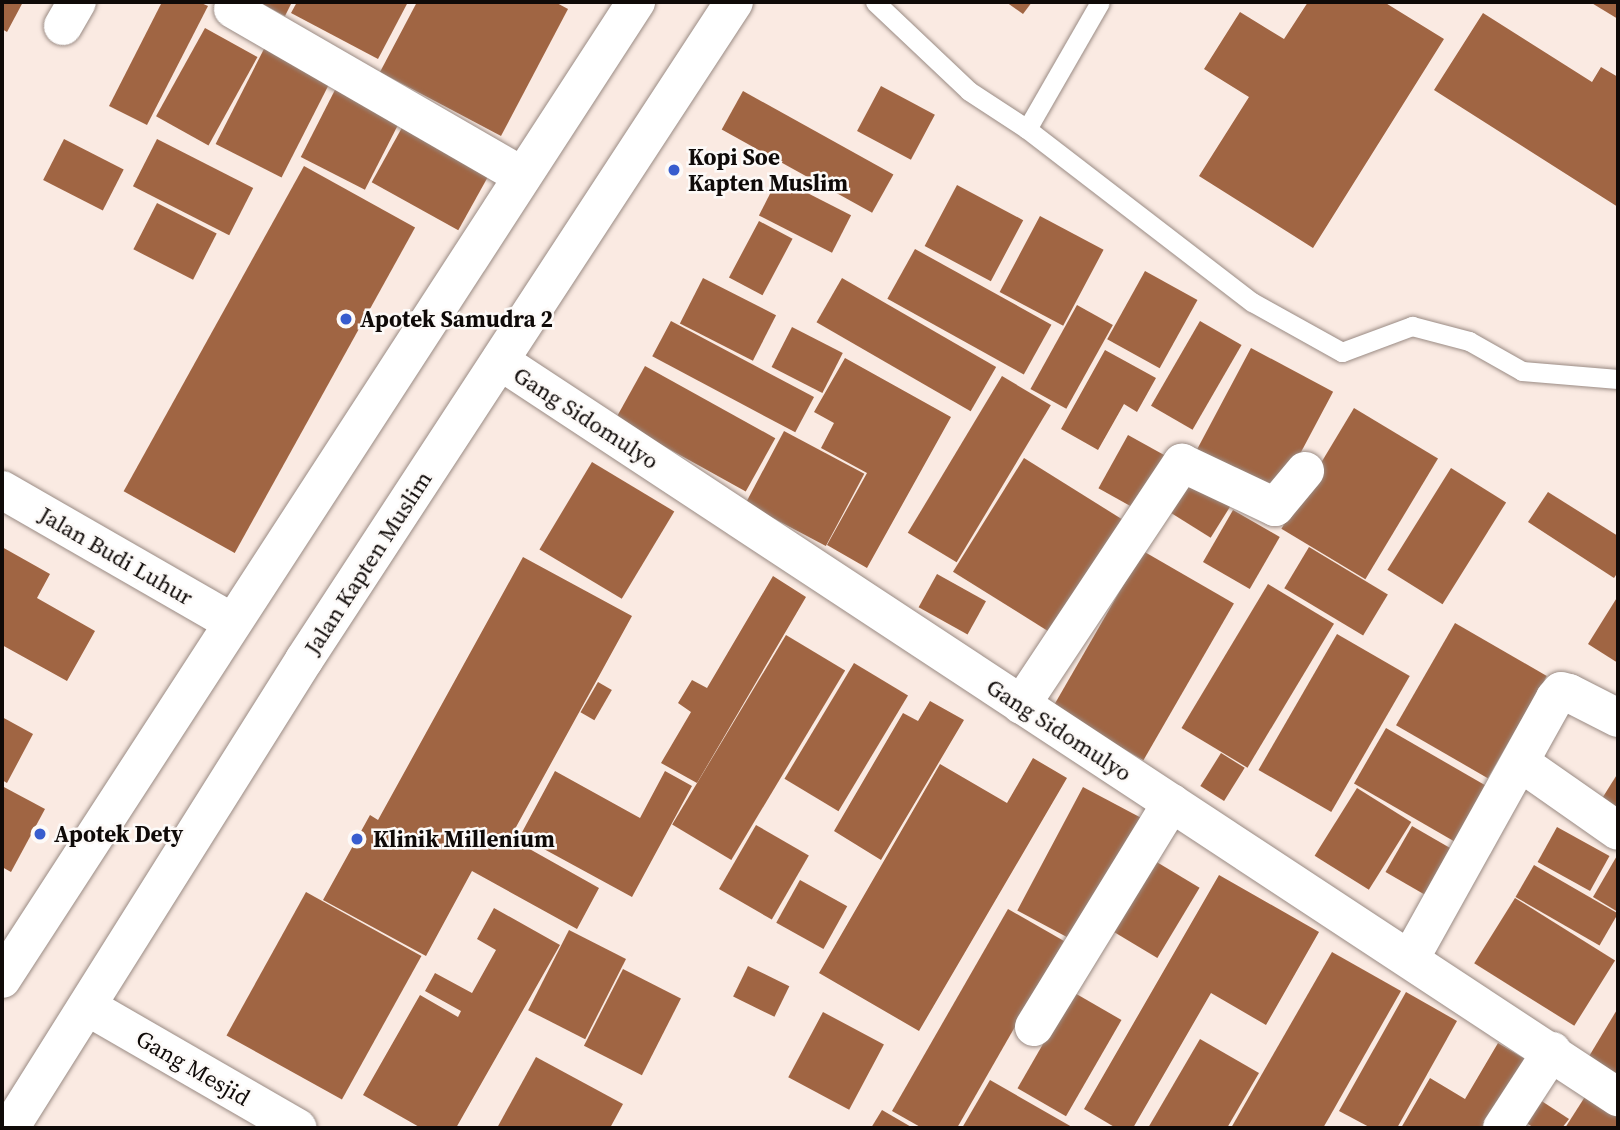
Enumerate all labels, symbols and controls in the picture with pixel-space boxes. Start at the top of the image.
place label: Kopi Soe Kapten Muslim [688,143,848,197]
marker: Kopi Soe Kapten Muslim [666,162,682,178]
place label: Apotek Samudra 2 [360,305,553,333]
marker: Apotek Samudra 2 [338,311,354,327]
street label: Gang Sidomulyo [508,361,664,475]
street label: Jalan Kapten Muslim [298,466,438,660]
street label: Jalan Budi Luhur [34,501,198,611]
street label: Gang Sidomulyo [981,673,1137,787]
place label: Apotek Dety [54,820,183,848]
place label: Klinik Millenium [373,825,555,853]
marker: Apotek Dety [32,826,48,842]
marker: Klinik Millenium [347,829,367,849]
street label: Gang Mesjid [131,1024,255,1112]

